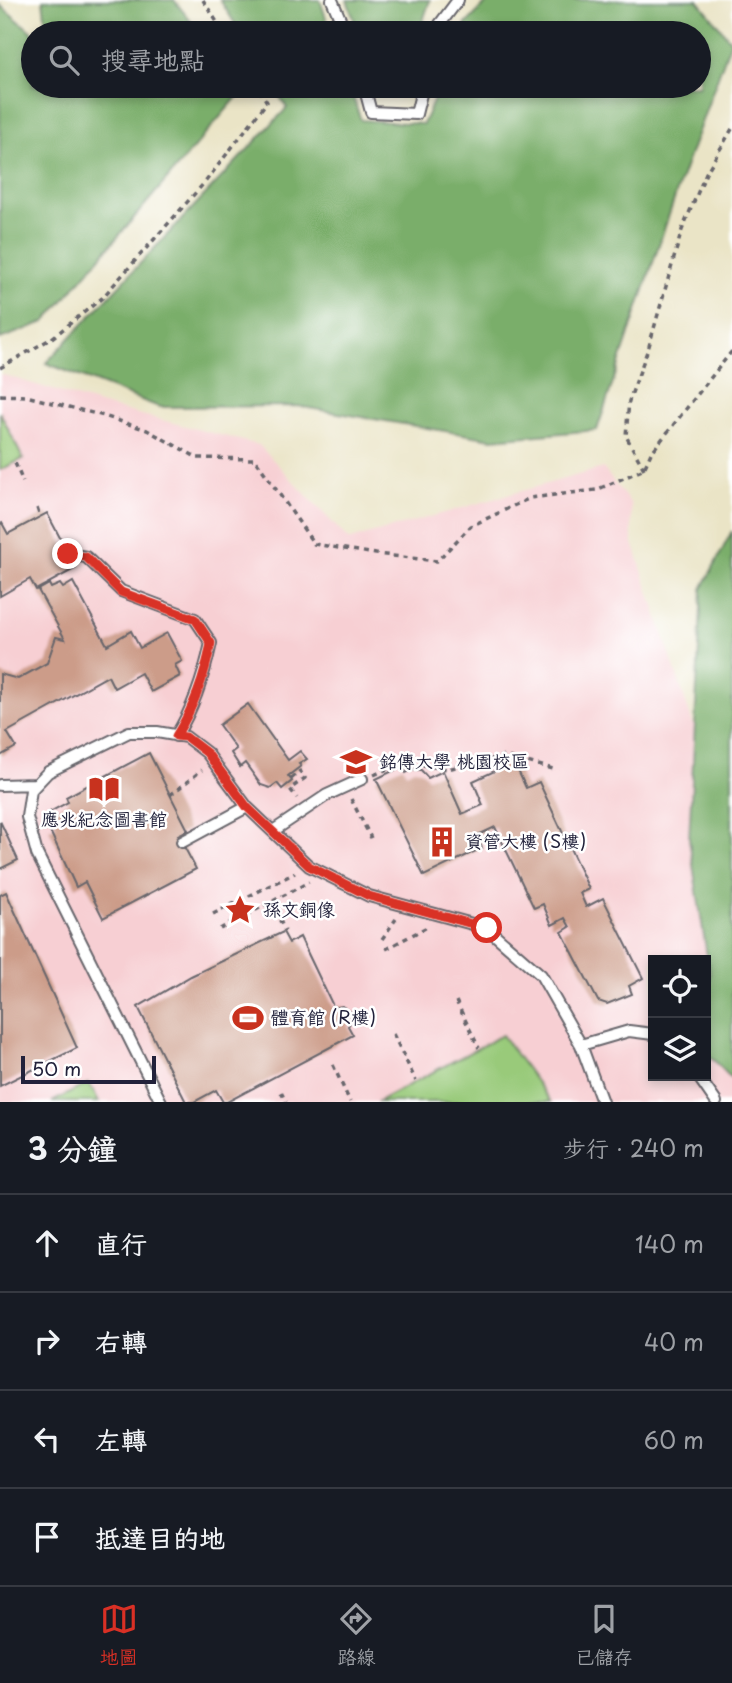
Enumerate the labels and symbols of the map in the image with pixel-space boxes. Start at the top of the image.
route end [52,538,83,569]
school or university icon: 銘傳大學 桃園校區 [339,745,373,779]
place label: 銘傳大學 桃園校區 [379,747,529,774]
library icon: 應兆紀念圖書館 [87,772,121,806]
place label: 應兆紀念圖書館 [41,805,167,832]
building icon: 資管大樓 (S樓) [425,825,459,859]
place label: 資管大樓 (S樓) [465,827,586,854]
place icon: 孫文銅像 [223,893,257,927]
place label: 孫文銅像 [263,895,335,922]
route start [471,912,502,943]
sports icon: 體育館 (R樓) [231,1001,265,1035]
place label: 體育館 (R樓) [271,1003,376,1030]
scale bar [21,1053,156,1085]

